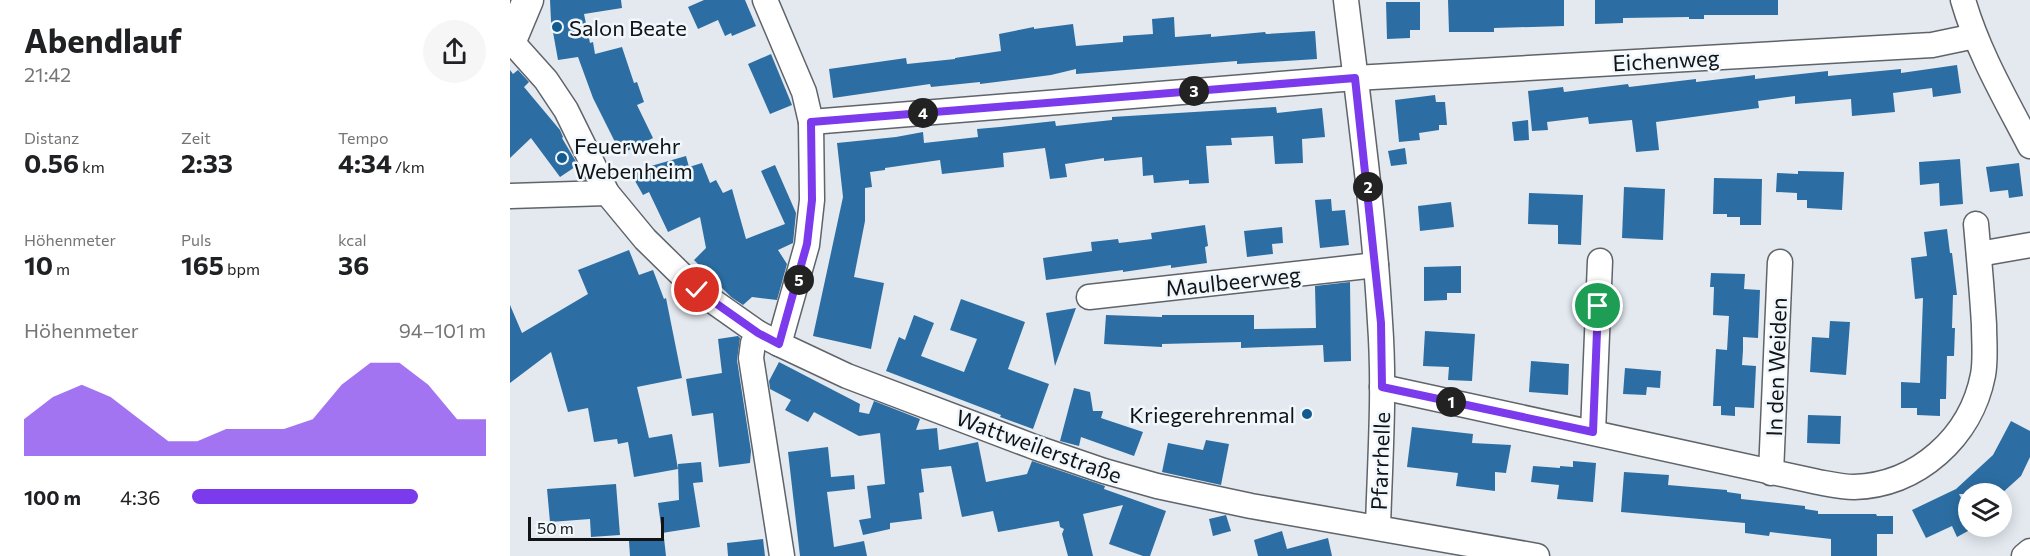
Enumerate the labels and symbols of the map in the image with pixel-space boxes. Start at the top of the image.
place label: Salon Beate [569,14,687,41]
marker: Salon Beate [550,20,564,34]
street label: Eichenweg [1612,44,1720,76]
pin: 3 [1179,76,1209,106]
pin: 4 [908,98,938,128]
place label: Feuerwehr Webenheim [574,132,693,184]
marker: Feuerwehr Webenheim [555,151,569,165]
pin: 2 [1353,172,1383,202]
street label: Maulbeerweg [1164,260,1302,302]
pin [671,264,722,315]
pin: 5 [784,265,814,295]
pin [1572,280,1623,331]
street label: In den Weiden [1760,297,1792,437]
pin: 1 [1436,387,1466,417]
place label: Kriegerehrenmal [1129,401,1295,428]
street label: Wattweilerstraße [952,403,1126,489]
marker: Kriegerehrenmal [1300,407,1314,421]
street label: Pfarrhelle [1365,411,1395,511]
scale bar [528,514,664,542]

